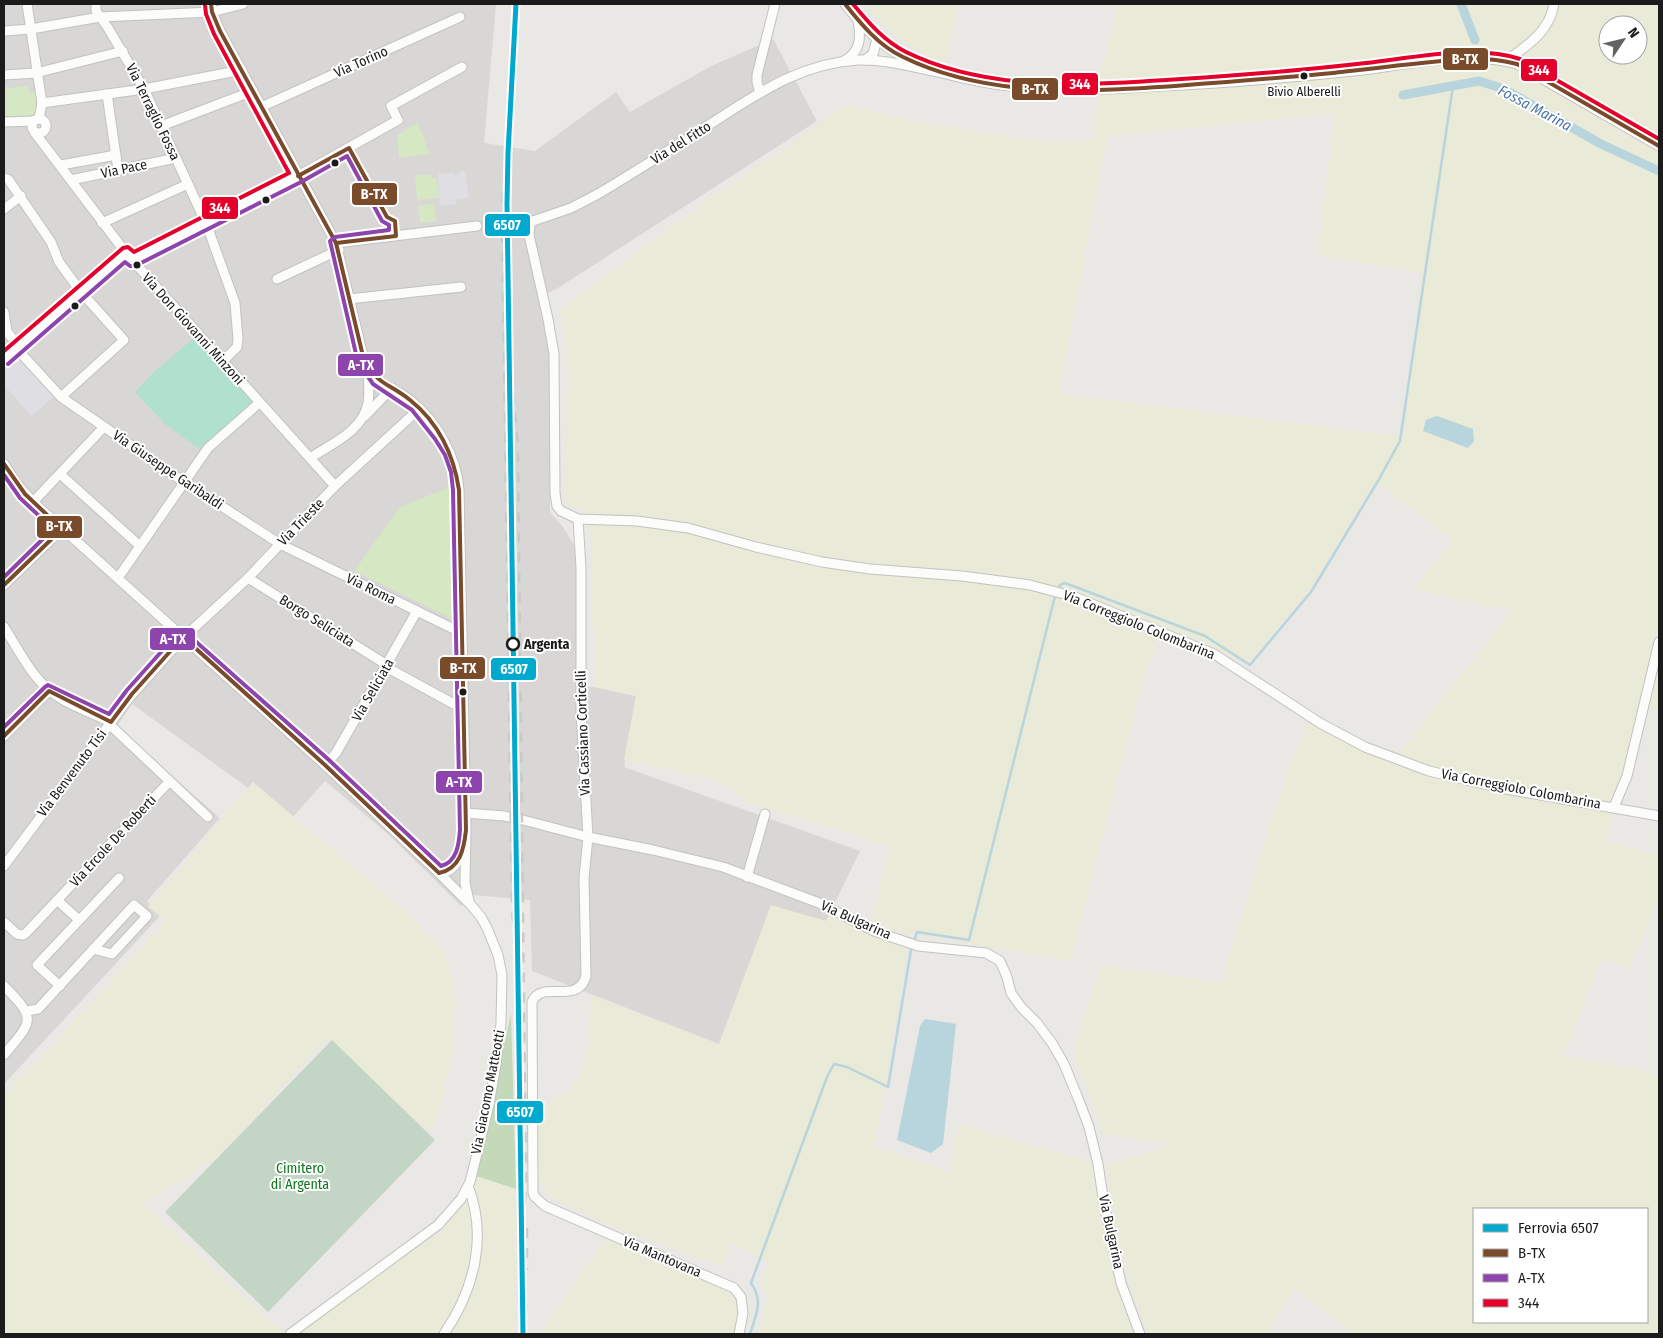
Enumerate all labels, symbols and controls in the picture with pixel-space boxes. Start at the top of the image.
north arrow [1598,15,1648,65]
text: N [1624,25,1643,41]
street label: Via Torino [331,43,391,81]
line badge: B-TX [1442,47,1489,71]
text: B-TX [1452,51,1479,68]
line badge: 344 [1520,58,1558,82]
street label: Via Terraglio Fossa [122,61,184,163]
text: 344 [1528,62,1550,79]
marker: Bivio Alberelli [1299,71,1309,81]
line badge: 344 [1061,72,1099,96]
text: 344 [1069,76,1091,93]
line badge: B-TX [1011,77,1059,101]
text: B-TX [1022,81,1049,98]
water label: Fossa Marina [1495,81,1575,135]
place label: Bivio Alberelli [1267,84,1341,99]
street label: Via del Fitto [648,118,714,168]
street label: Via Pace [99,156,149,182]
unlabelled marker [330,158,340,168]
line badge: B-TX [351,182,398,206]
text: B-TX [361,186,388,203]
unlabelled marker [261,195,271,205]
line badge: 344 [201,196,239,220]
text: 344 [209,200,231,217]
line badge: 6507 [484,213,531,237]
text: 6507 [493,217,521,234]
unlabelled marker [132,260,142,270]
street label: Via Don Giovanni Minzoni [138,269,248,389]
unlabelled marker [70,301,80,311]
line badge: A-TX [337,353,384,377]
text: A-TX [347,357,375,374]
street label: Via Giuseppe Garibaldi [109,427,227,513]
street label: Via Trieste [274,495,328,549]
line badge: B-TX [36,515,83,539]
text: B-TX [46,518,73,535]
street label: Via Roma [343,570,399,608]
street label: Via Correggiolo Colombarina [1061,587,1218,663]
street label: Borgo Seliciata [276,591,358,651]
line badge: A-TX [149,627,196,651]
text: A-TX [159,631,187,648]
place label: Argenta [523,636,569,653]
marker: Argenta [506,637,520,651]
street label: Via Seliciata [348,655,398,724]
line badge: B-TX [439,656,486,680]
line badge: 6507 [490,657,537,681]
text: B-TX [450,660,477,677]
text: 6507 [500,661,528,678]
street label: Via Cassiano Corticelli [572,670,594,796]
unlabelled marker [458,687,468,697]
street label: Via Benvenuto Tisi [34,726,110,820]
street label: Via Correggiolo Colombarina [1440,765,1602,813]
line badge: A-TX [435,770,483,794]
text: A-TX [445,774,473,791]
street label: Via Ercole De Roberti [66,792,160,890]
street label: Via Bulgarina [818,897,894,943]
street label: Via Giacomo Matteotti [468,1028,508,1156]
line badge: 6507 [496,1100,544,1124]
text: 6507 [506,1104,534,1121]
park label: Cimitero di Argenta [271,1160,329,1193]
street label: Via Bulgarina [1095,1193,1127,1271]
legend [1473,1208,1648,1323]
text: Ferrovia 6507 [1518,1219,1599,1237]
street label: Via Mantovana [620,1233,704,1281]
text: B-TX [1518,1244,1546,1262]
text: A-TX [1518,1269,1545,1287]
text: 344 [1518,1294,1539,1312]

